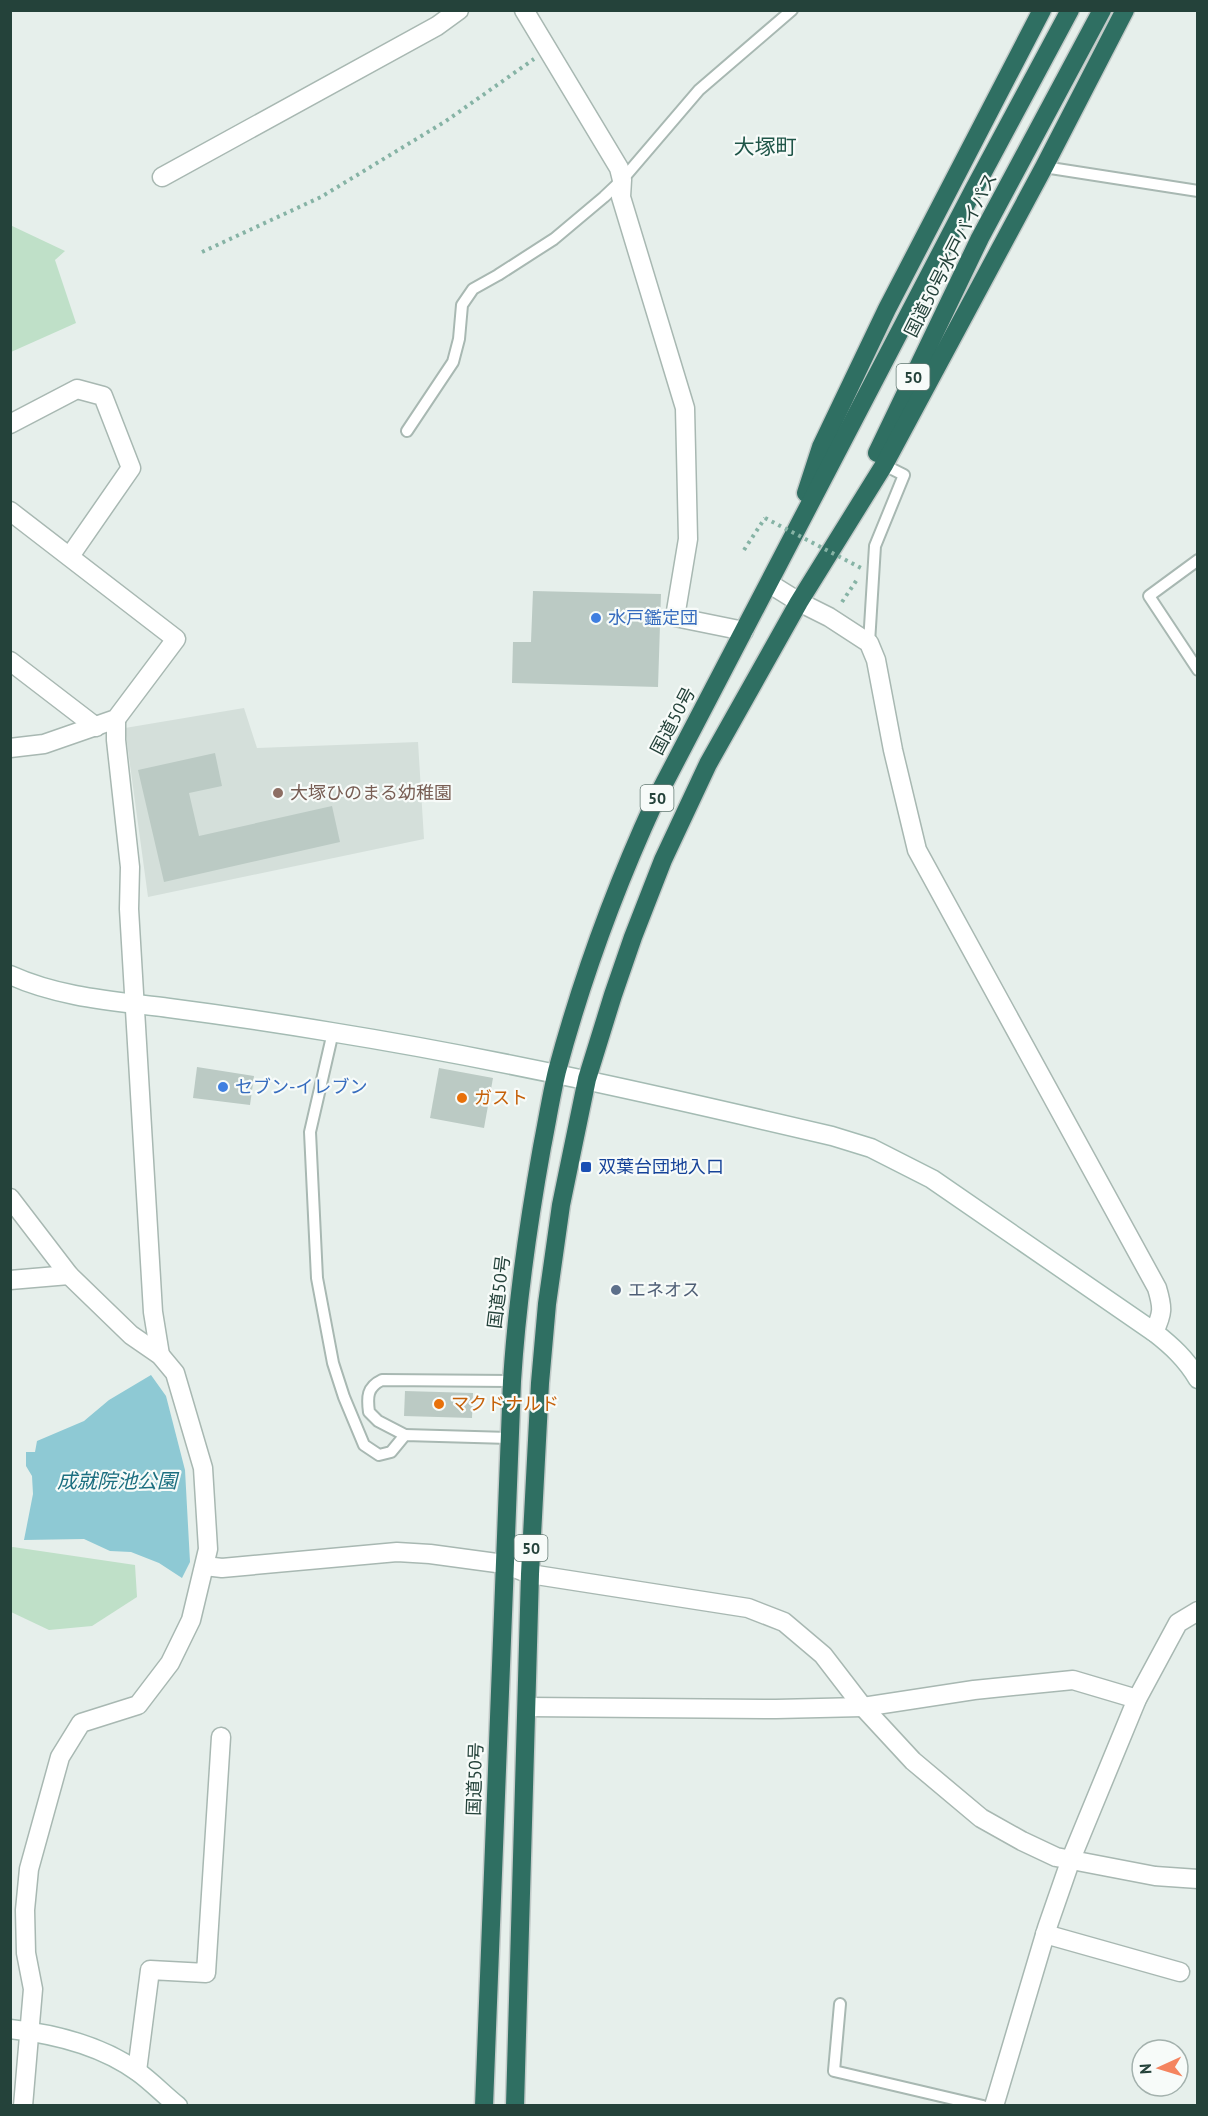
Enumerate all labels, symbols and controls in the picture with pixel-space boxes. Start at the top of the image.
district label: 大塚町 [734,133,797,160]
street label: 国道50号水戸バイパス [899,169,1002,341]
road number: 50 [896,364,930,390]
place label: 水戸鑑定団 [608,606,698,629]
marker: 水戸鑑定団 [589,611,603,625]
street label: 国道50号 [645,683,700,759]
place label: 大塚ひのまる幼稚園 [290,781,452,804]
road number: 50 [640,785,674,811]
marker: 大塚ひのまる幼稚園 [271,786,285,800]
place label: セブン-イレブン [235,1075,367,1098]
marker: セブン-イレブン [216,1080,230,1094]
place label: ガスト [474,1086,528,1109]
marker: ガスト [455,1091,469,1105]
place label: 双葉台団地入口 [598,1155,724,1178]
marker: 双葉台団地入口 [579,1160,593,1174]
street label: 国道50号 [483,1254,514,1330]
place label: エネオス [628,1278,700,1301]
marker: エネオス [609,1283,623,1297]
place label: マクドナルド [451,1392,559,1415]
marker: マクドナルド [432,1397,446,1411]
water label: 成就院池公園 [57,1468,180,1494]
road number: 50 [514,1535,548,1561]
street label: 国道50号 [462,1742,487,1816]
north arrow [1130,2038,1190,2098]
text: N [1135,2063,1155,2075]

